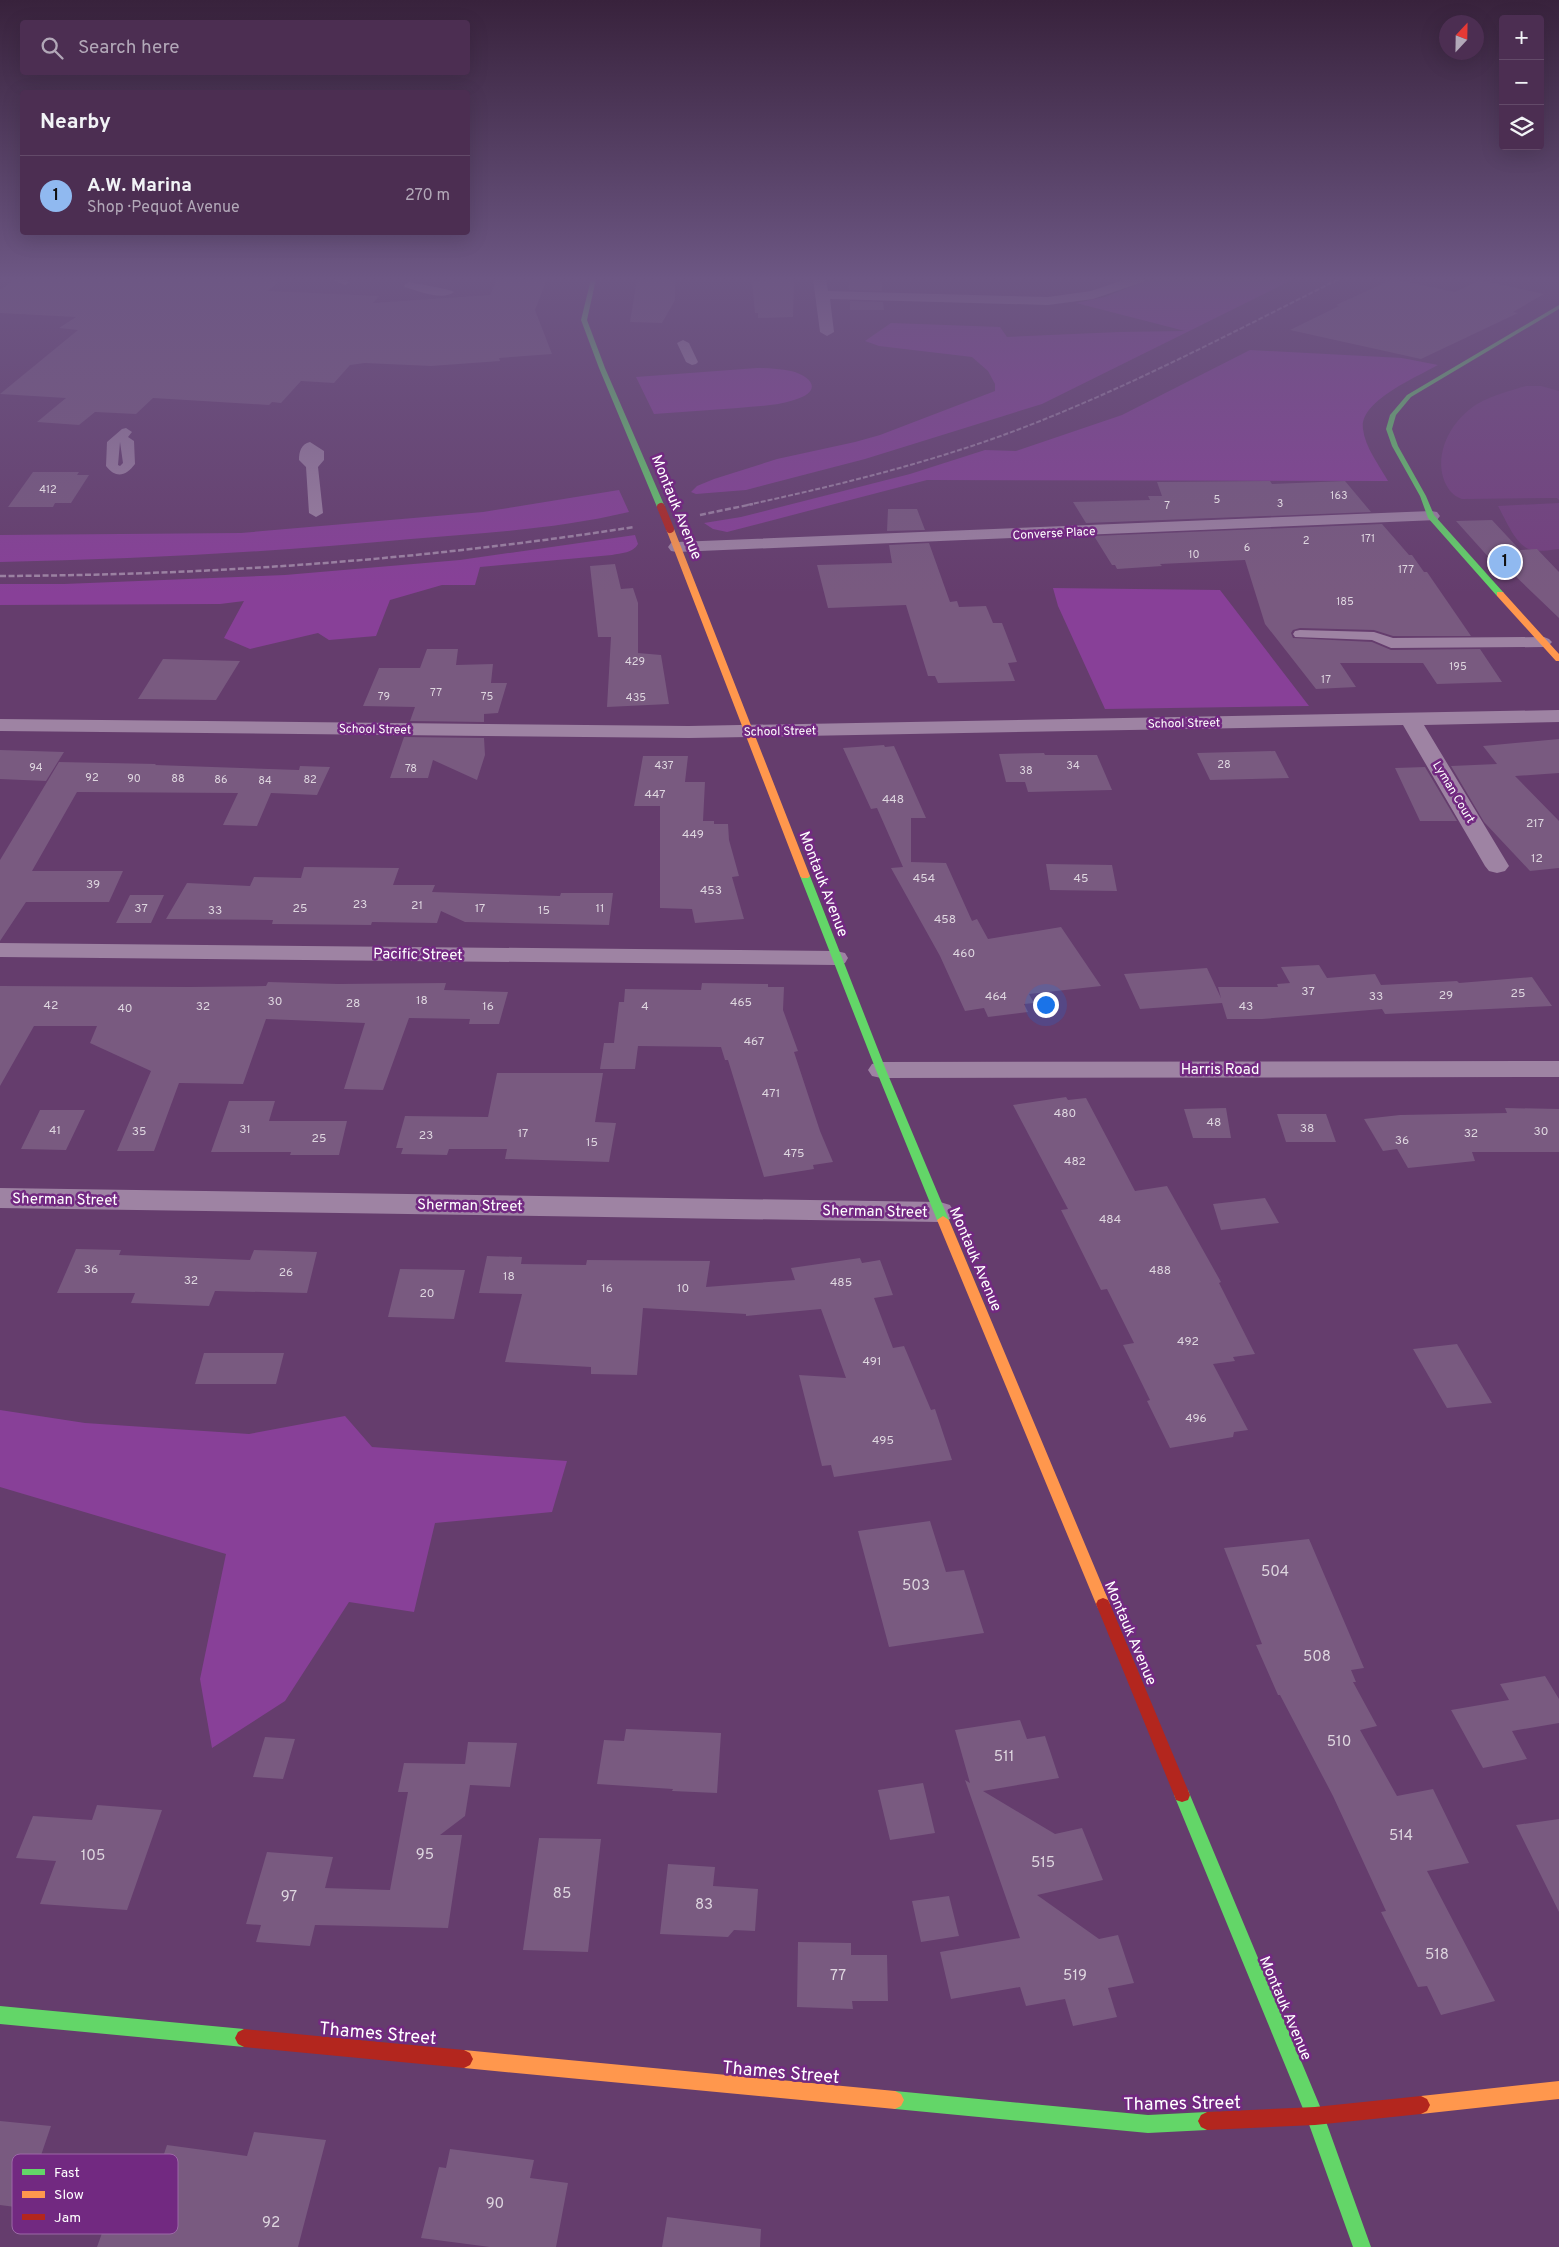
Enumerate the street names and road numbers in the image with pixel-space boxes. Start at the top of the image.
street label: Montauk Avenue [646,452,705,563]
street label: Converse Place [1012,524,1096,544]
street label: School Street [1148,715,1220,733]
street label: School Street [339,721,411,739]
street label: School Street [744,723,816,741]
street label: Lyman Court [1428,759,1478,827]
street label: Montauk Avenue [794,829,851,940]
street label: Pacific Street [373,945,463,966]
street label: Harris Road [1181,1061,1259,1080]
street label: Sherman Street [12,1190,118,1211]
street label: Sherman Street [417,1196,523,1217]
street label: Sherman Street [822,1202,928,1223]
street label: Montauk Avenue [944,1205,1005,1315]
street label: Montauk Avenue [1099,1579,1160,1689]
street label: Montauk Avenue [1254,1954,1315,2064]
street label: Thames Street [318,2018,437,2051]
street label: Thames Street [721,2057,840,2090]
street label: Thames Street [1123,2092,1241,2117]

